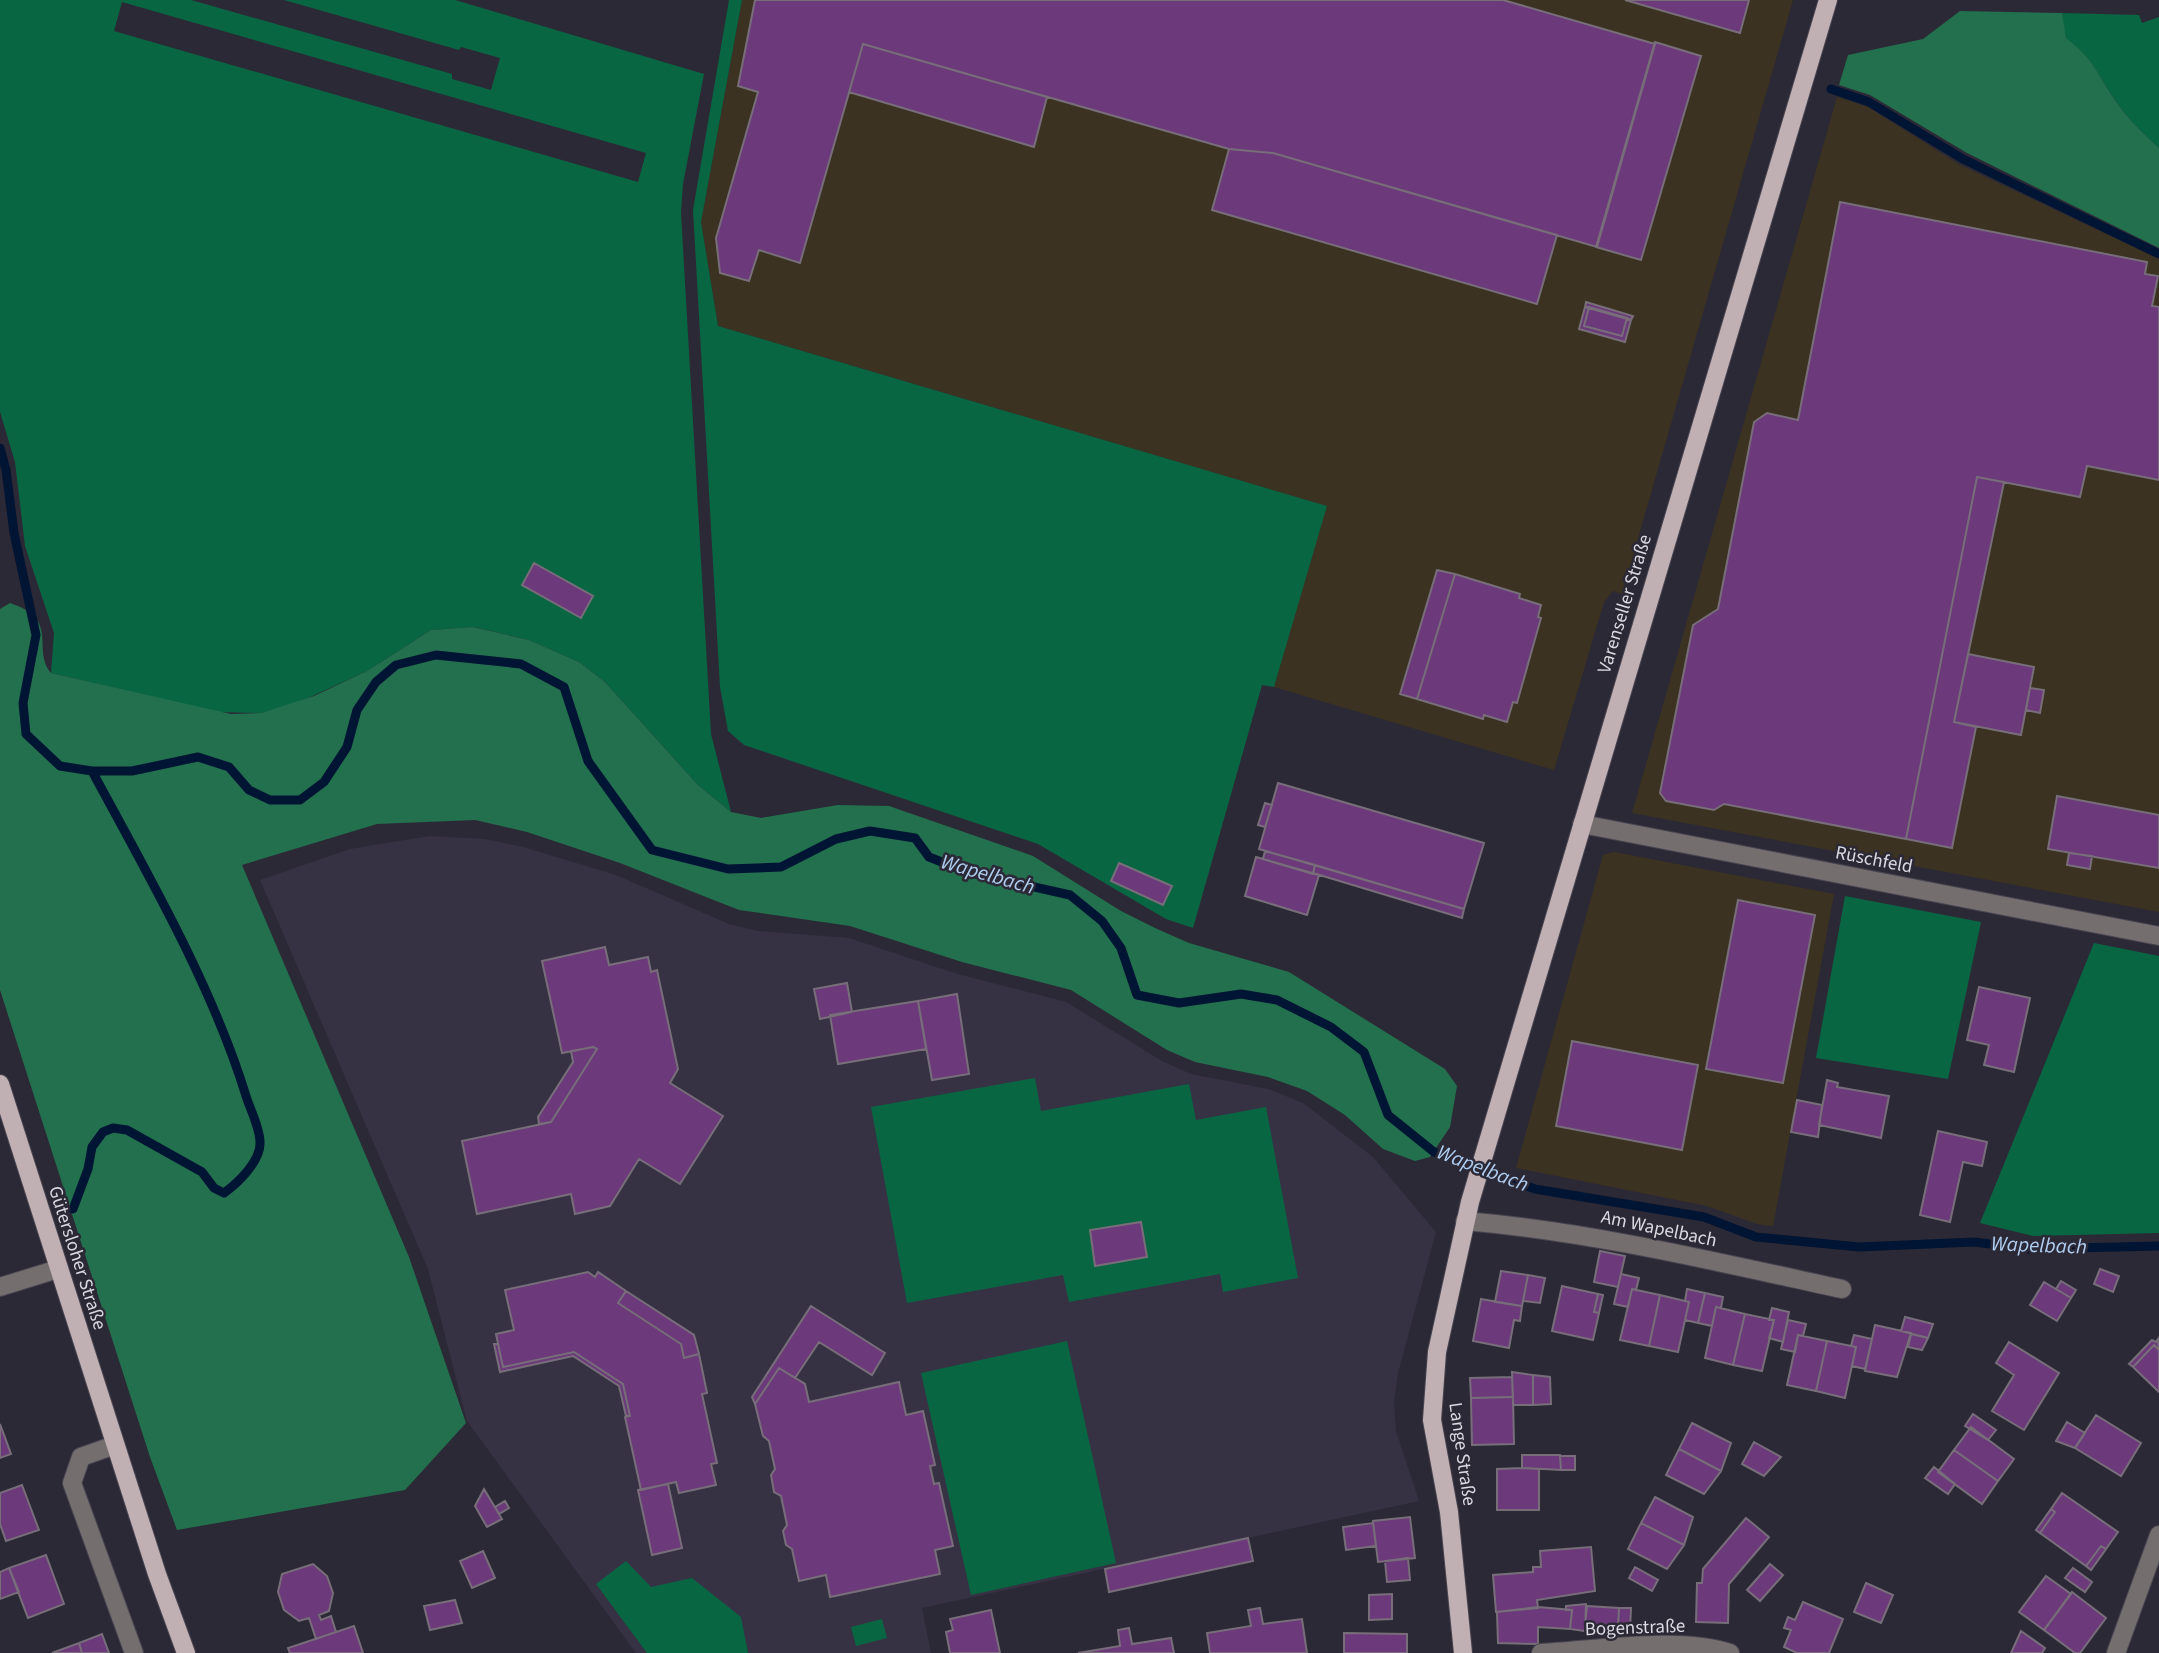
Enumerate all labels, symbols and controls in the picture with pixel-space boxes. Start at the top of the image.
street label: Varenseller Straße [1591,531,1659,677]
street label: Rüschfeld [1833,839,1915,881]
water label: Wapelbach [938,846,1038,902]
water label: Wapelbach [1433,1137,1533,1199]
street label: Gütersloher Straße [41,1183,113,1333]
street label: Am Wapelbach [1599,1204,1719,1254]
water label: Wapelbach [1990,1228,2088,1262]
street label: Lange Straße [1441,1401,1483,1507]
street label: Bogenstraße [1584,1613,1686,1643]

